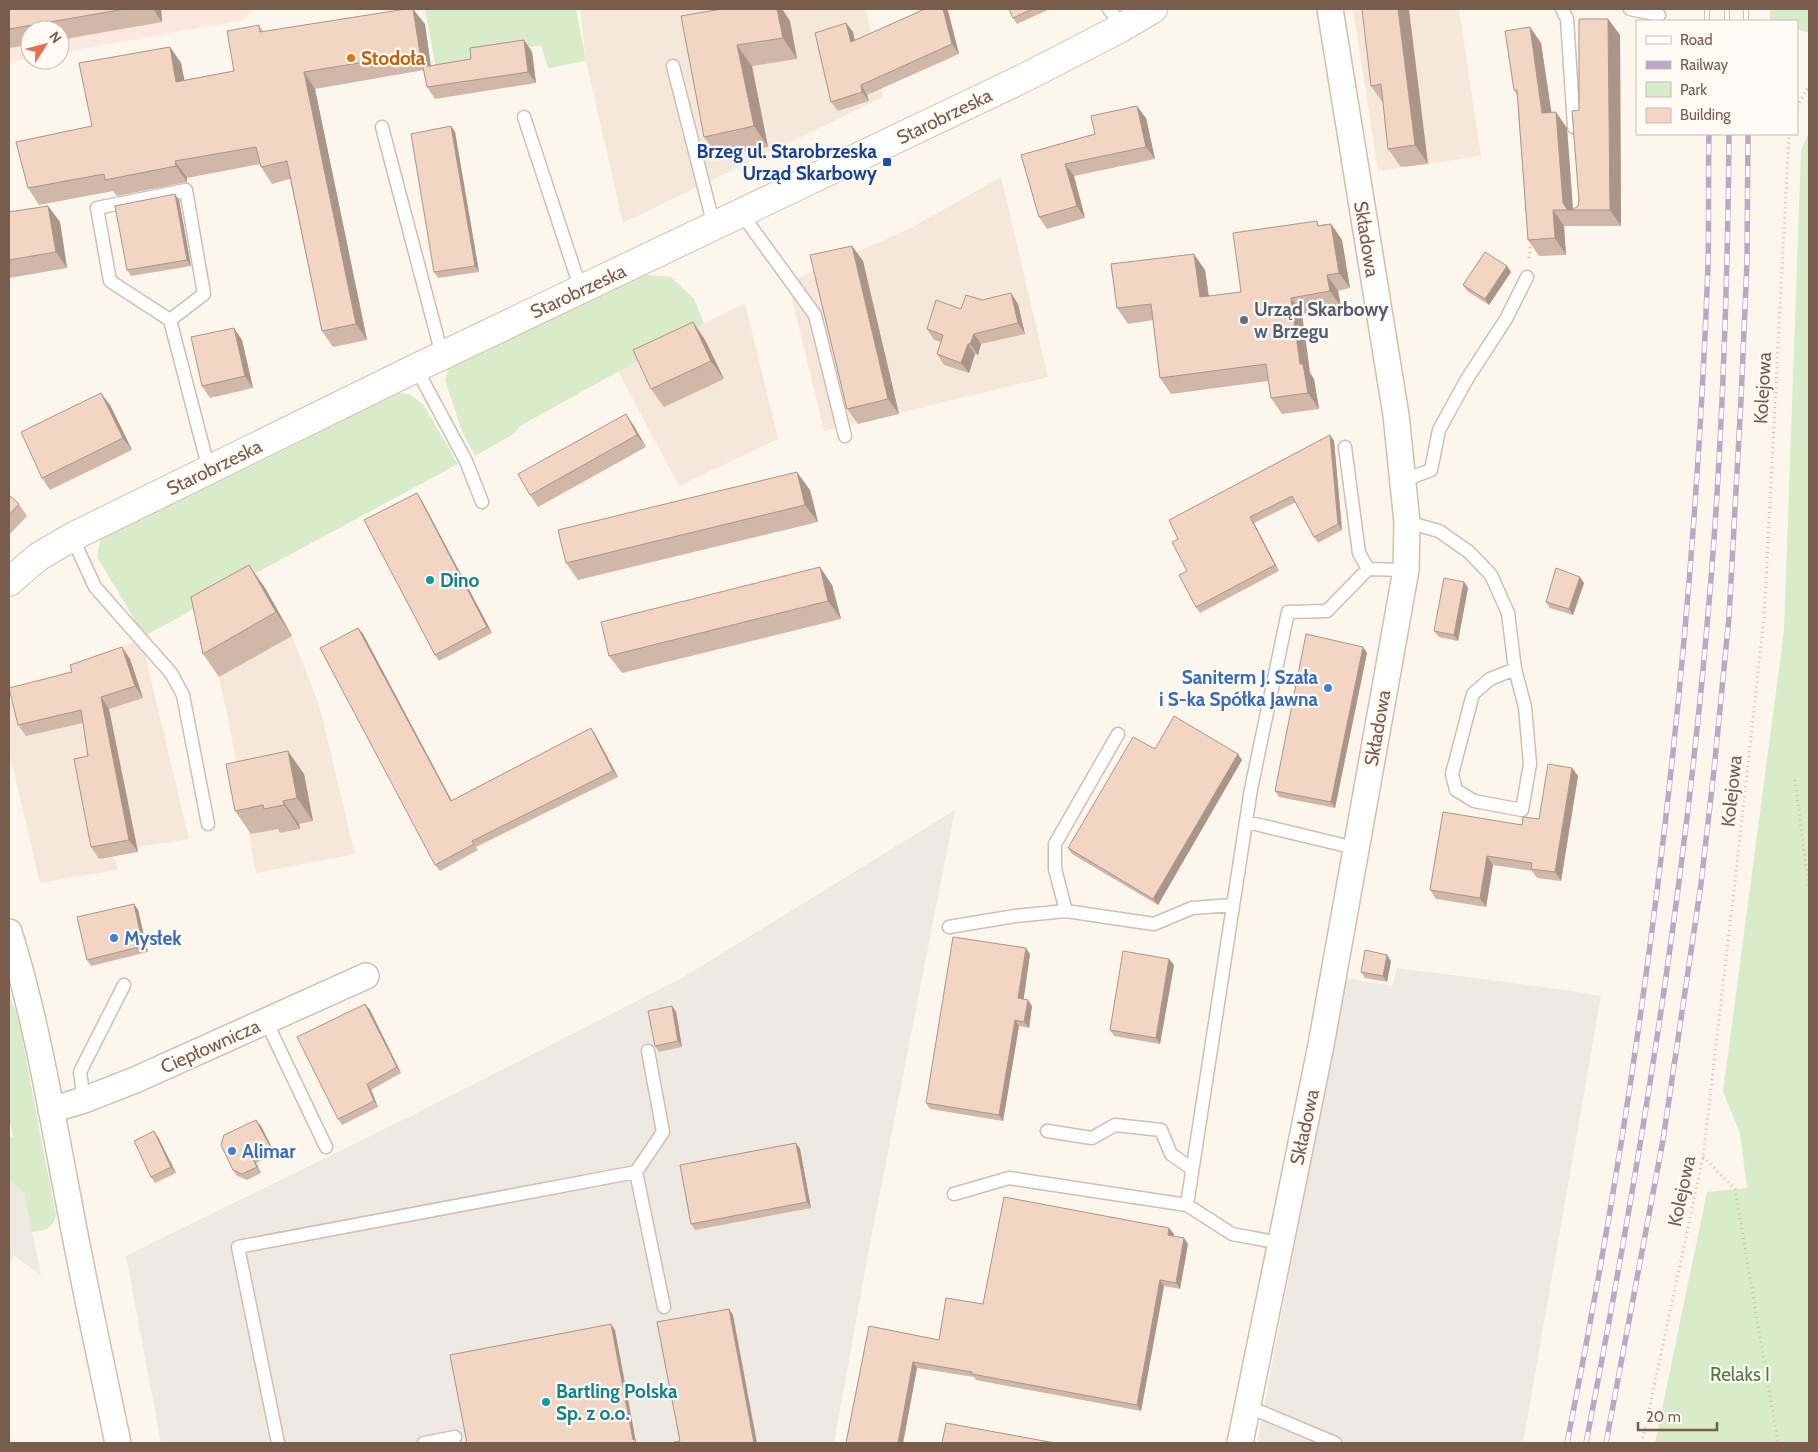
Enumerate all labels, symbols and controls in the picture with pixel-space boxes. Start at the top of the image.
north arrow [20,20,70,70]
legend [1636,20,1798,135]
text: N [45,28,66,47]
text: Road [1680,31,1713,49]
place label: Stodoła [361,47,426,70]
marker: Stodoła [345,52,357,64]
text: Railway [1680,56,1729,74]
text: Park [1680,81,1707,99]
street label: Starobrzeska [893,84,996,149]
text: Building [1680,106,1731,124]
place label: Brzeg ul. Starobrzeska Urząd Skarbowy [696,140,878,185]
marker: Brzeg ul. Starobrzeska Urząd Skarbowy [881,156,893,168]
street label: Składowa [1349,199,1384,279]
street label: Starobrzeska [527,259,630,324]
place label: Urząd Skarbowy w Brzegu [1254,298,1389,343]
marker: Urząd Skarbowy w Brzegu [1238,314,1250,326]
street label: Kolejowa [1749,352,1776,425]
street label: Starobrzeska [163,435,266,500]
place label: Dino [440,569,480,592]
marker: Dino [424,574,436,586]
place label: Saniterm J. Szała i S-ka Spółka Jawna [1159,666,1319,711]
marker: Saniterm J. Szała i S-ka Spółka Jawna [1322,682,1334,694]
street label: Składowa [1359,688,1395,768]
street label: Kolejowa [1716,754,1747,828]
place label: Mysłek [124,927,182,950]
marker: Mysłek [108,932,120,944]
street label: Ciepłownicza [157,1014,264,1079]
street label: Składowa [1285,1087,1324,1167]
place label: Alimar [242,1140,296,1163]
marker: Alimar [226,1145,238,1157]
street label: Kolejowa [1663,1154,1700,1229]
park label: Relaks I [1710,1363,1770,1386]
place label: Bartling Polska Sp. z o.o. [556,1380,678,1425]
marker: Bartling Polska Sp. z o.o. [540,1396,552,1408]
scale bar [1638,1400,1717,1432]
text: 20 m [1646,1408,1681,1426]

